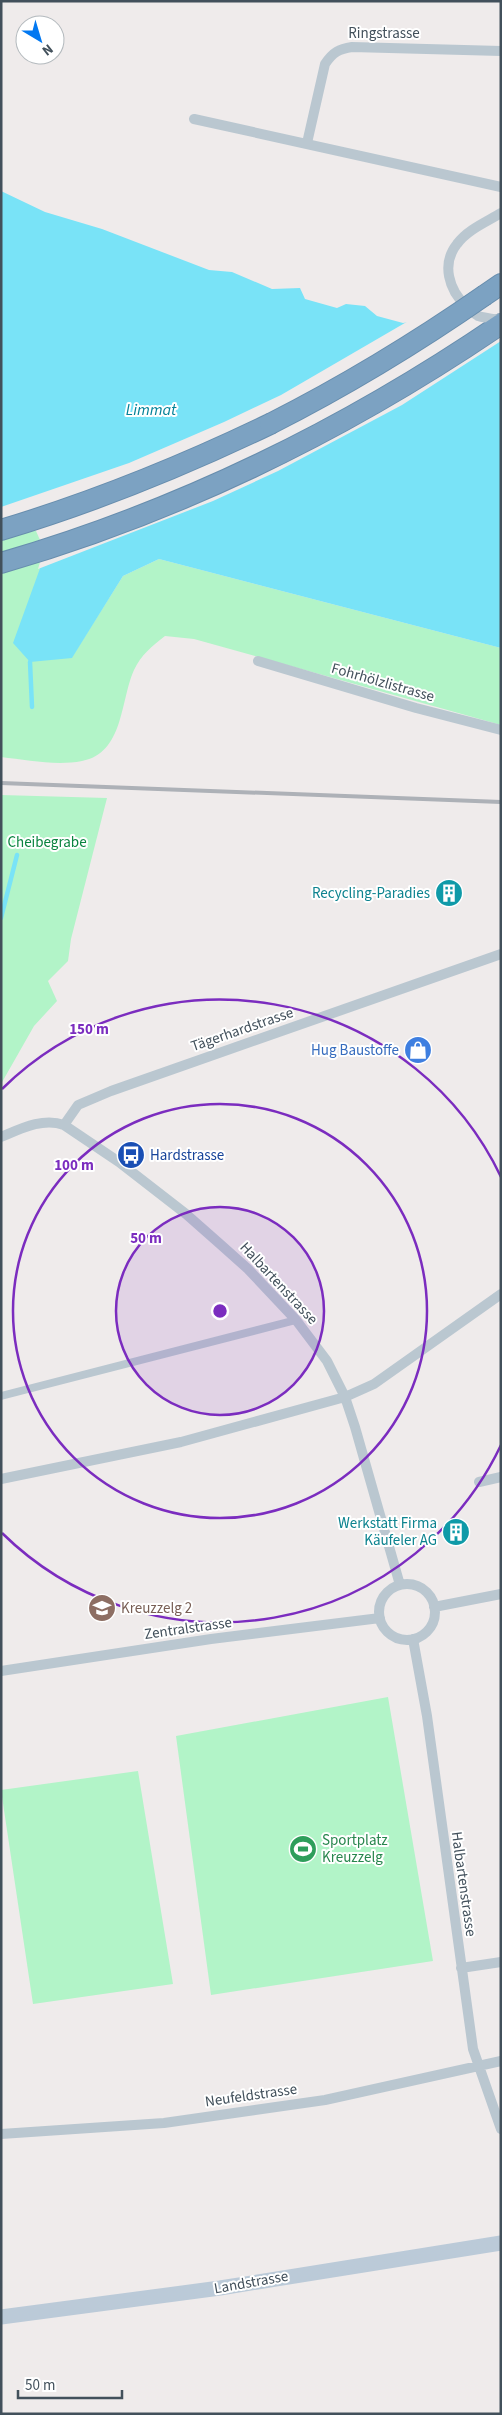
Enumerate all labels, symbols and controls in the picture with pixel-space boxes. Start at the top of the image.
north arrow [15,15,65,65]
street label: Ringstrasse [348,23,420,44]
text: N [38,39,57,60]
water label: Limmat [126,399,177,421]
street label: Fohrhölzlistrasse [329,658,437,707]
park label: Cheibegrabe [7,832,87,853]
building icon: Recycling-Paradies [434,878,464,908]
place label: Recycling-Paradies [312,883,430,904]
street label: Tägerhardstrasse [188,1002,296,1057]
text: 150 m [69,1019,109,1040]
shop icon: Hug Baustoffe [403,1035,433,1065]
place label: Hug Baustoffe [311,1040,399,1061]
bus stop icon: Hardstrasse [116,1140,146,1170]
place label: Hardstrasse [150,1145,224,1166]
text: 100 m [54,1155,94,1176]
text: 50 m [130,1228,162,1249]
street label: Halbartenstrasse [235,1237,322,1329]
centre of rings [211,1302,229,1320]
place label: Werkstatt Firma Käufeler AG [338,1513,437,1551]
building icon: Werkstatt Firma Käufeler AG [441,1517,471,1547]
school or university icon: Kreuzzelg 2 [87,1593,117,1623]
place label: Kreuzzelg 2 [121,1598,192,1619]
street label: Zentralstrasse [143,1612,233,1645]
place label: Sportplatz Kreuzzelg [322,1830,388,1868]
street label: Halbartenstrasse [446,1830,481,1938]
sports icon: Sportplatz Kreuzzelg [288,1834,318,1864]
street label: Neufeldstrasse [204,2079,298,2112]
street label: Landstrasse [212,2266,290,2299]
scale bar [18,2368,121,2400]
text: 50 m [25,2375,55,2396]

